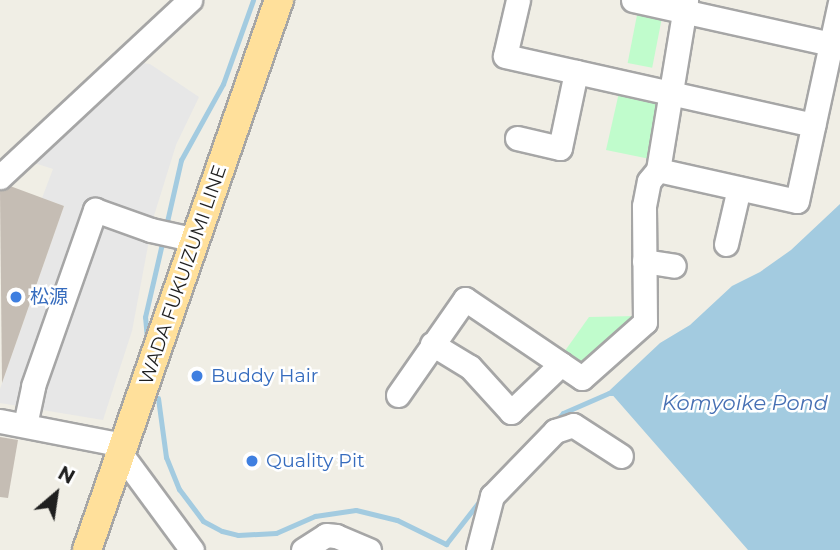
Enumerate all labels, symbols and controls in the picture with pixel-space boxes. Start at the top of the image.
street label: WADA FUKUIZUMI LINE [135,162,231,388]
place label: 松源 [30,286,68,308]
marker: 松源 [8,289,24,305]
place label: Buddy Hair [211,365,318,387]
marker: Buddy Hair [189,368,205,384]
water label: Komyoike Pond [662,390,828,416]
place label: Quality Pit [266,450,365,472]
marker: Quality Pit [244,453,260,469]
north arrow [21,459,91,529]
text: N [54,461,79,489]

